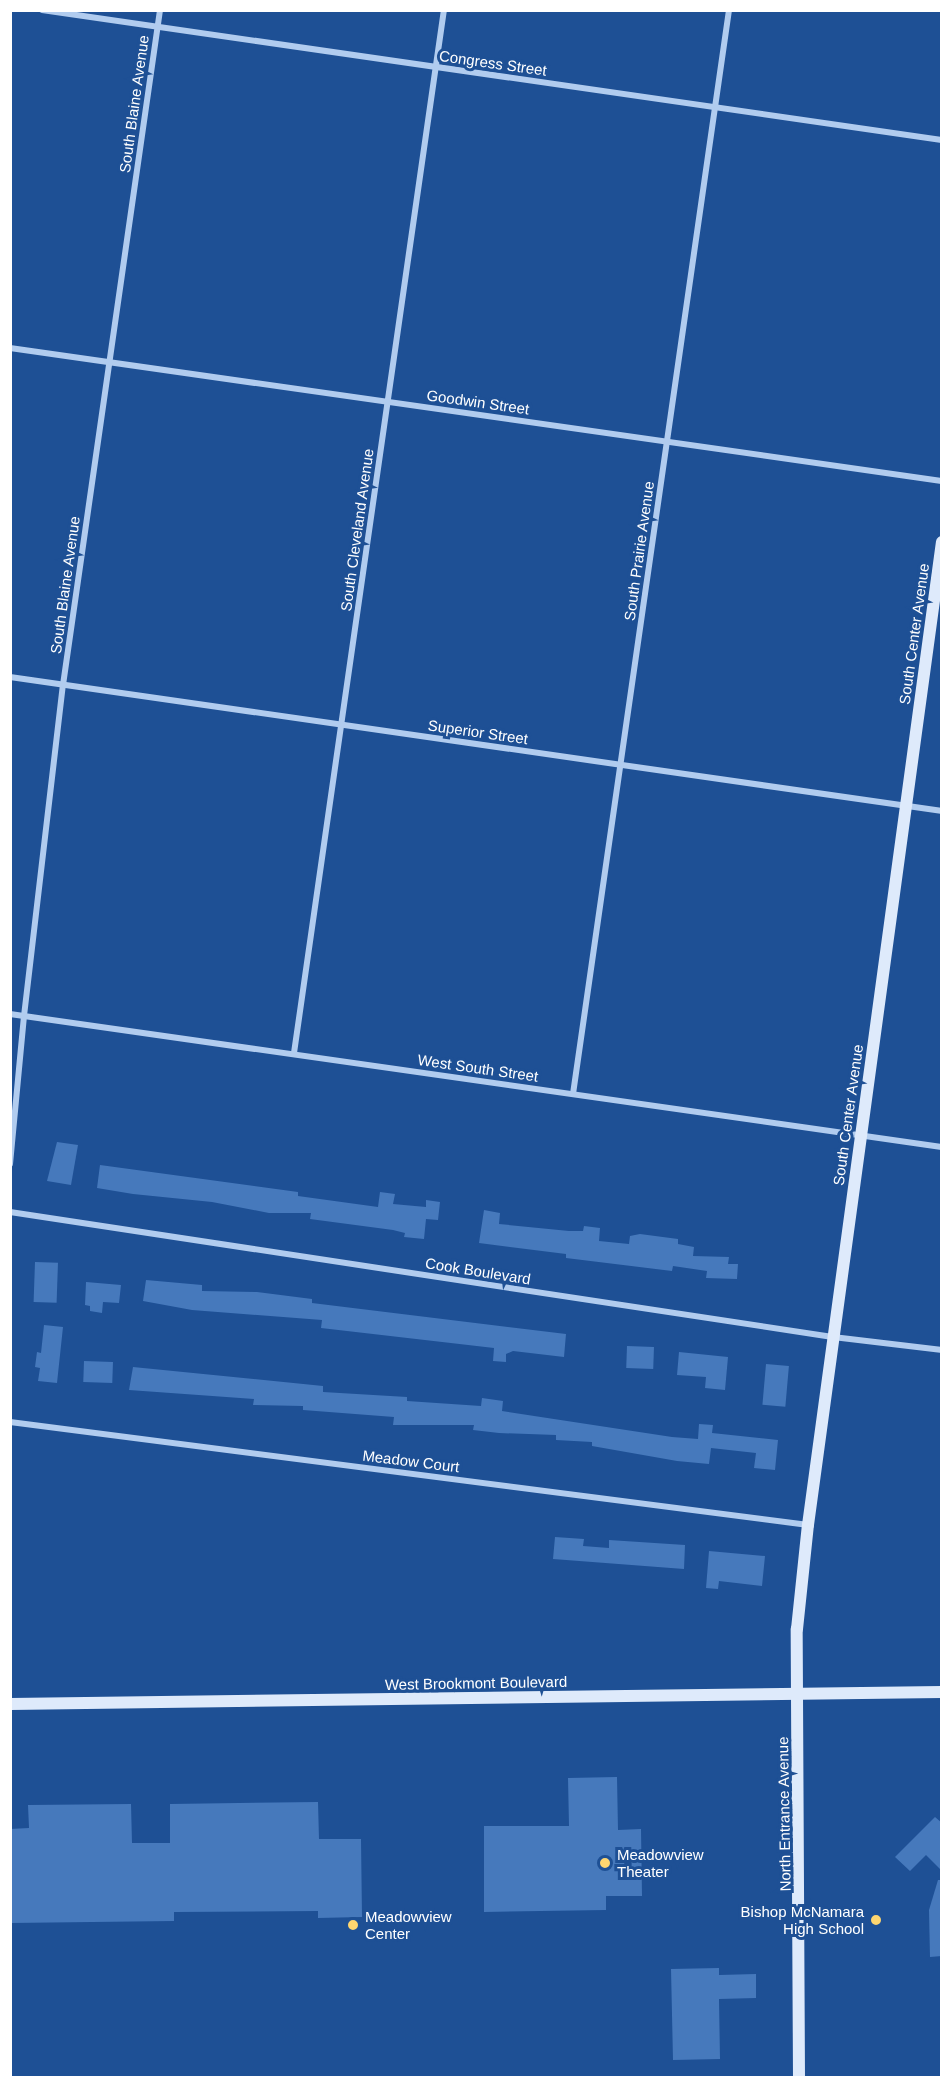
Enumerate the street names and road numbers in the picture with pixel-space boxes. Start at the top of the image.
street label: South Blaine Avenue [115,34,153,174]
street label: Congress Street [438,47,548,79]
street label: Goodwin Street [426,386,530,418]
street label: South Cleveland Avenue [337,447,377,613]
street label: South Prairie Avenue [620,480,658,622]
street label: South Blaine Avenue [46,515,84,655]
street label: South Center Avenue [895,562,933,706]
street label: Superior Street [427,716,529,748]
street label: South Center Avenue [829,1043,867,1187]
street label: West South Street [417,1051,539,1085]
street label: Cook Boulevard [424,1254,532,1288]
street label: Meadow Court [361,1446,461,1476]
street label: West Brookmont Boulevard [385,1672,567,1694]
street label: North Entrance Avenue [774,1736,794,1892]

